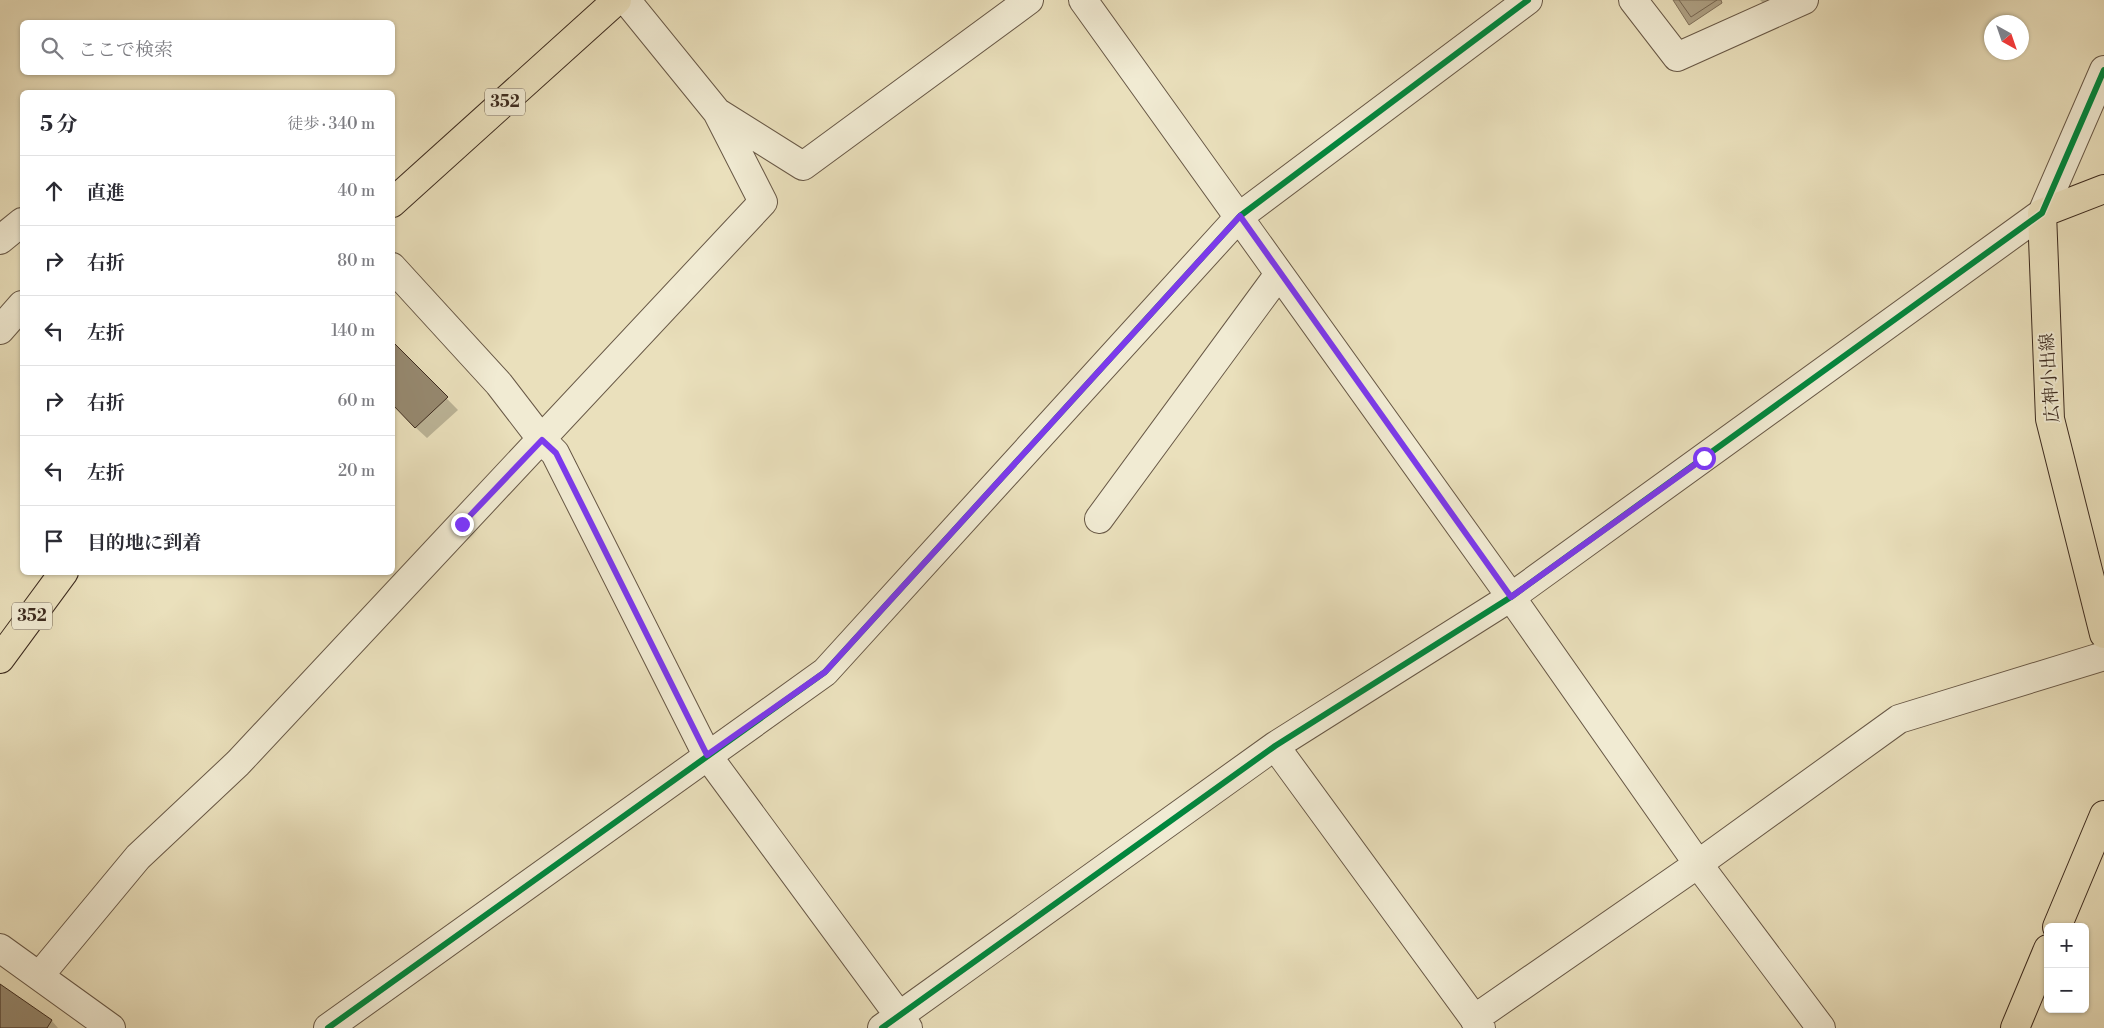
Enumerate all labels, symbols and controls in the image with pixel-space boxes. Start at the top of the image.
north arrow [1984,15,2029,60]
search box [20,20,395,75]
icon: search [38,34,66,62]
text: ここで検索 [78,38,173,62]
road number: 352 [485,88,525,115]
text: 5 分 [40,112,77,138]
text: 徒歩 · 340 m [287,114,375,134]
icon: ahead [40,177,68,205]
text: 直進 [87,181,125,205]
text: 40 m [338,181,375,201]
icon: right [40,247,68,275]
text: 右折 [87,251,125,275]
text: 80 m [337,251,375,271]
icon: left [40,317,68,345]
text: 左折 [87,321,125,345]
text: 140 m [331,321,375,341]
street label: 広神小出線 [2035,332,2065,424]
icon: right [40,387,68,415]
text: 右折 [87,391,125,415]
text: 60 m [337,391,375,411]
route start [1693,447,1716,470]
icon: left [40,457,68,485]
text: 左折 [87,461,125,485]
text: 20 m [338,461,375,481]
route end [451,513,474,536]
icon: arrive [40,527,68,555]
text: 目的地に到着 [87,531,201,555]
road number: 352 [12,602,52,630]
map controls [2044,923,2089,1013]
button: + [2044,923,2089,968]
button: − [2044,968,2089,1013]

